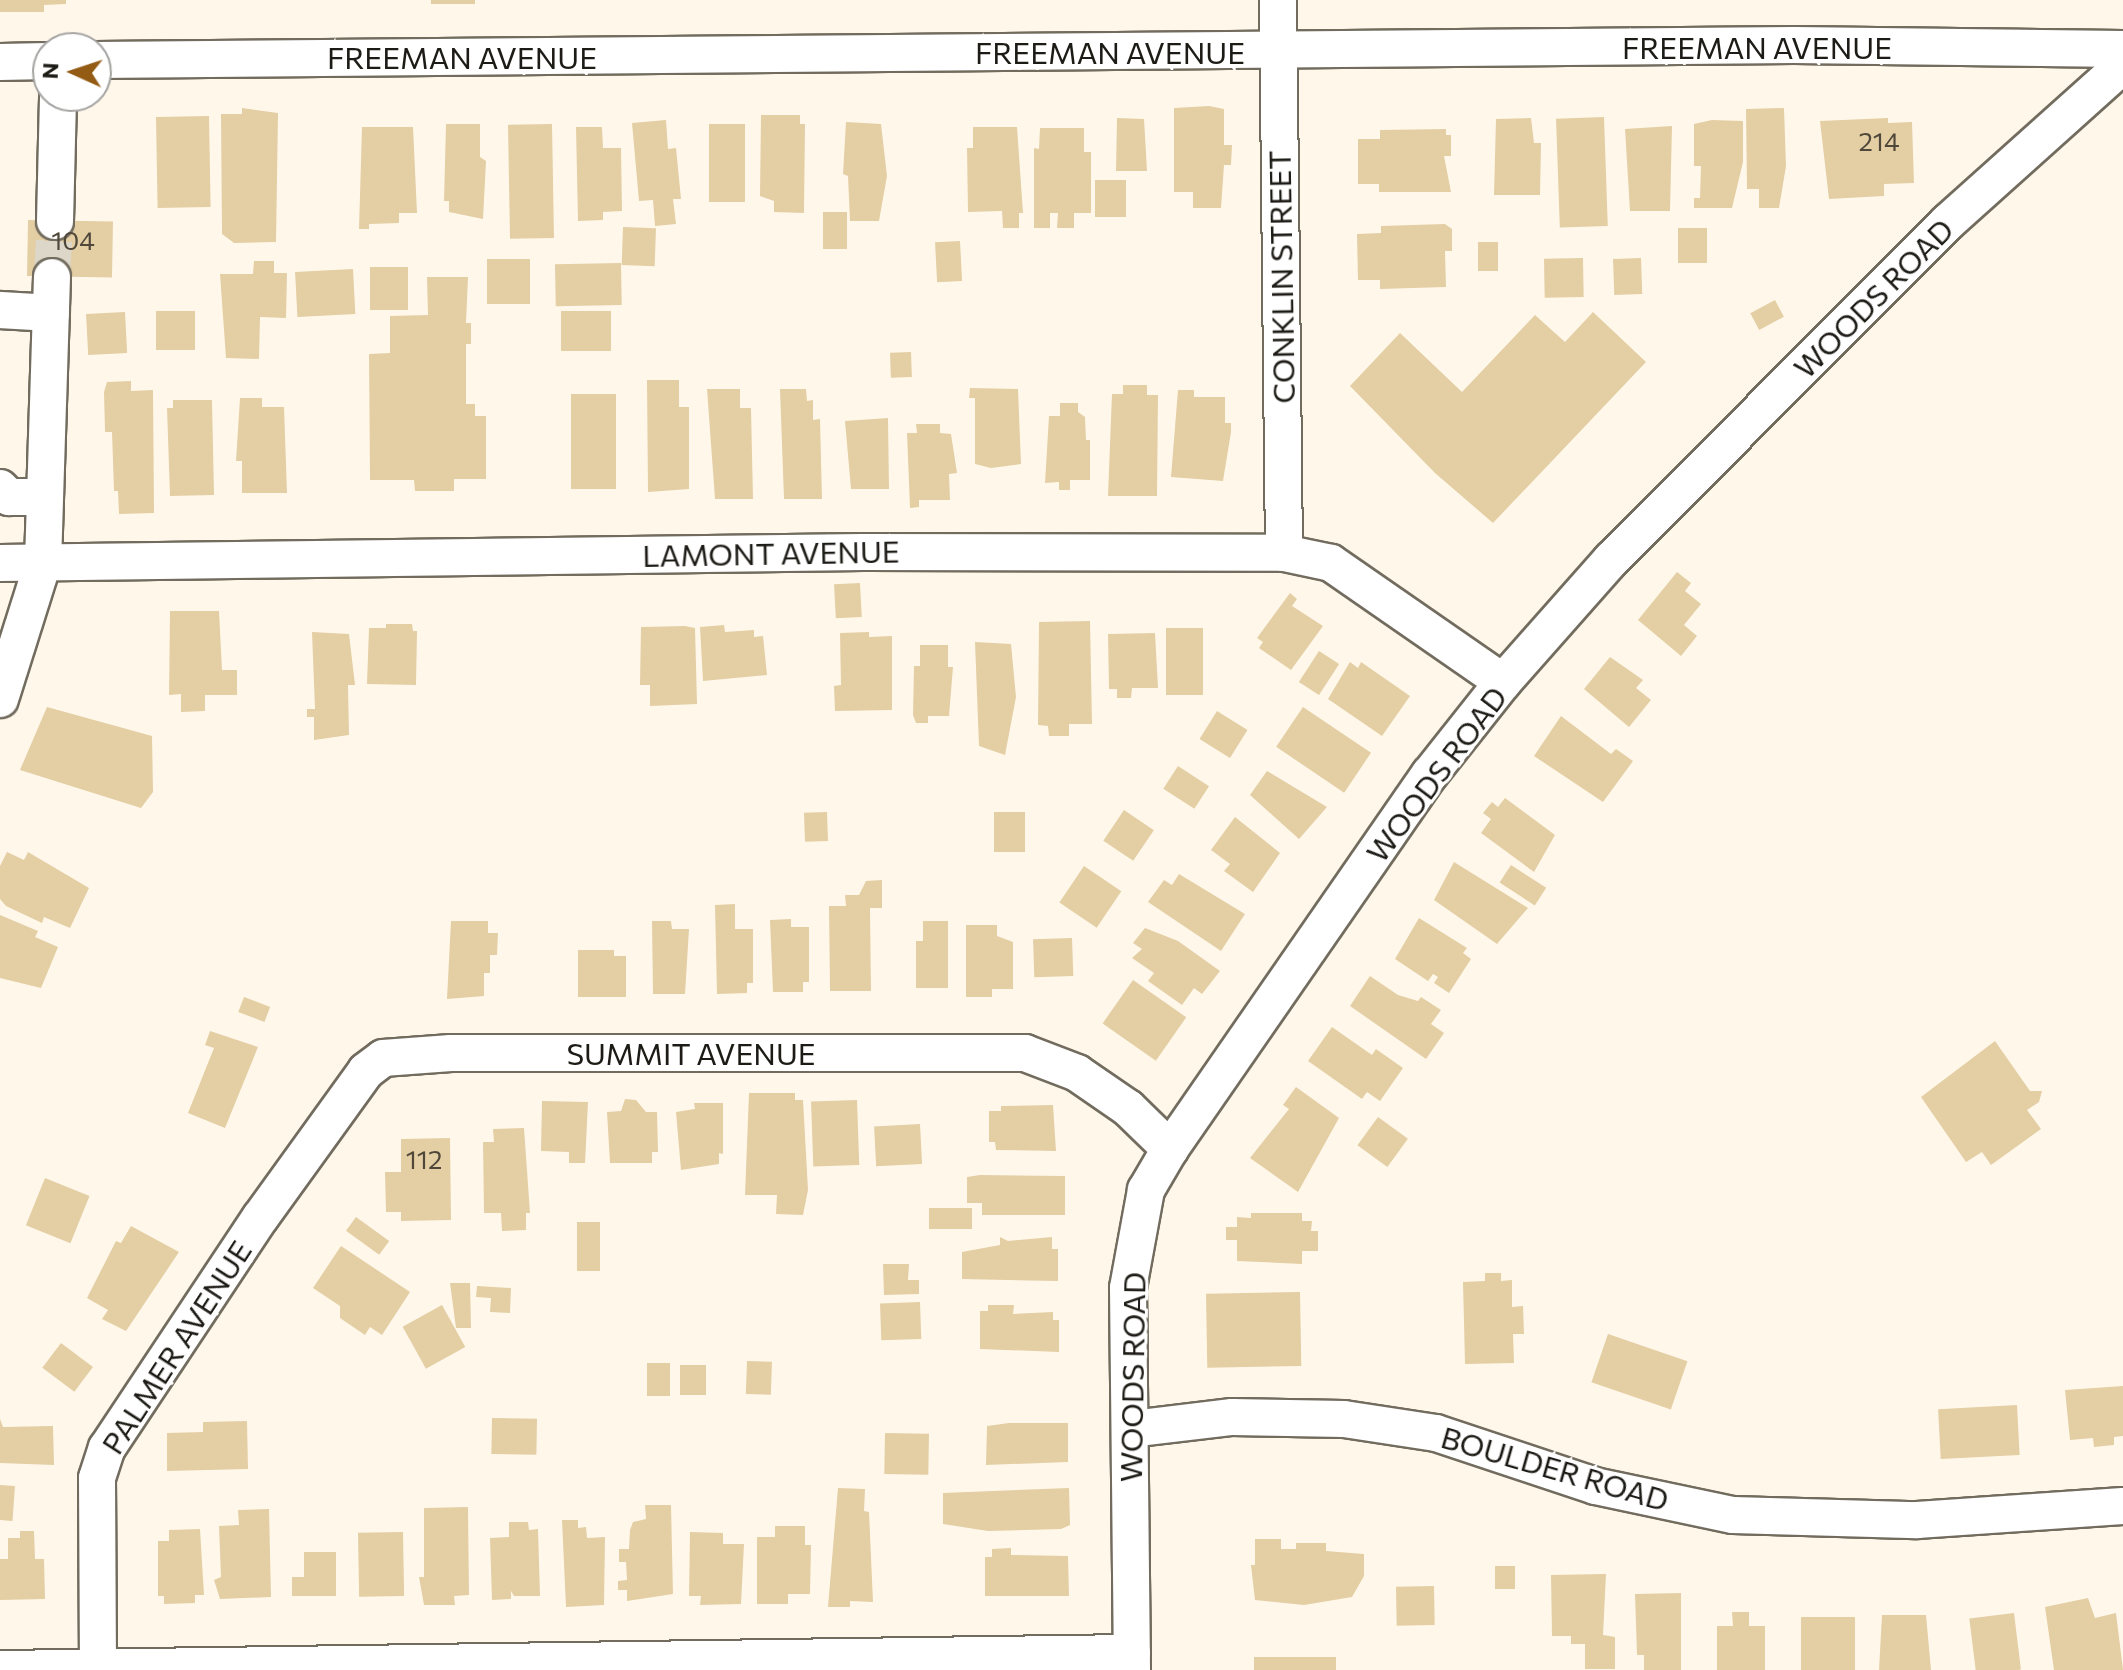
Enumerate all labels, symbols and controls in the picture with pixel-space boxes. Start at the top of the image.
street label: FREEMAN AVENUE [1622,29,1892,65]
north arrow [32,32,112,112]
street label: FREEMAN AVENUE [975,34,1245,70]
street label: FREEMAN AVENUE [327,39,597,75]
text: N [36,62,63,80]
house number: 214 [1858,125,1900,157]
street label: CONKLIN STREET [1261,150,1301,404]
street label: WOODS ROAD [1786,211,1960,385]
house number: 104 [51,224,95,256]
street label: LAMONT AVENUE [642,533,900,573]
street label: WOODS ROAD [1358,679,1514,869]
street label: SUMMIT AVENUE [566,1035,816,1071]
house number: 112 [406,1143,442,1175]
street label: PALMER AVENUE [94,1234,258,1460]
street label: WOODS ROAD [1112,1271,1152,1483]
street label: BOULDER ROAD [1437,1418,1673,1518]

